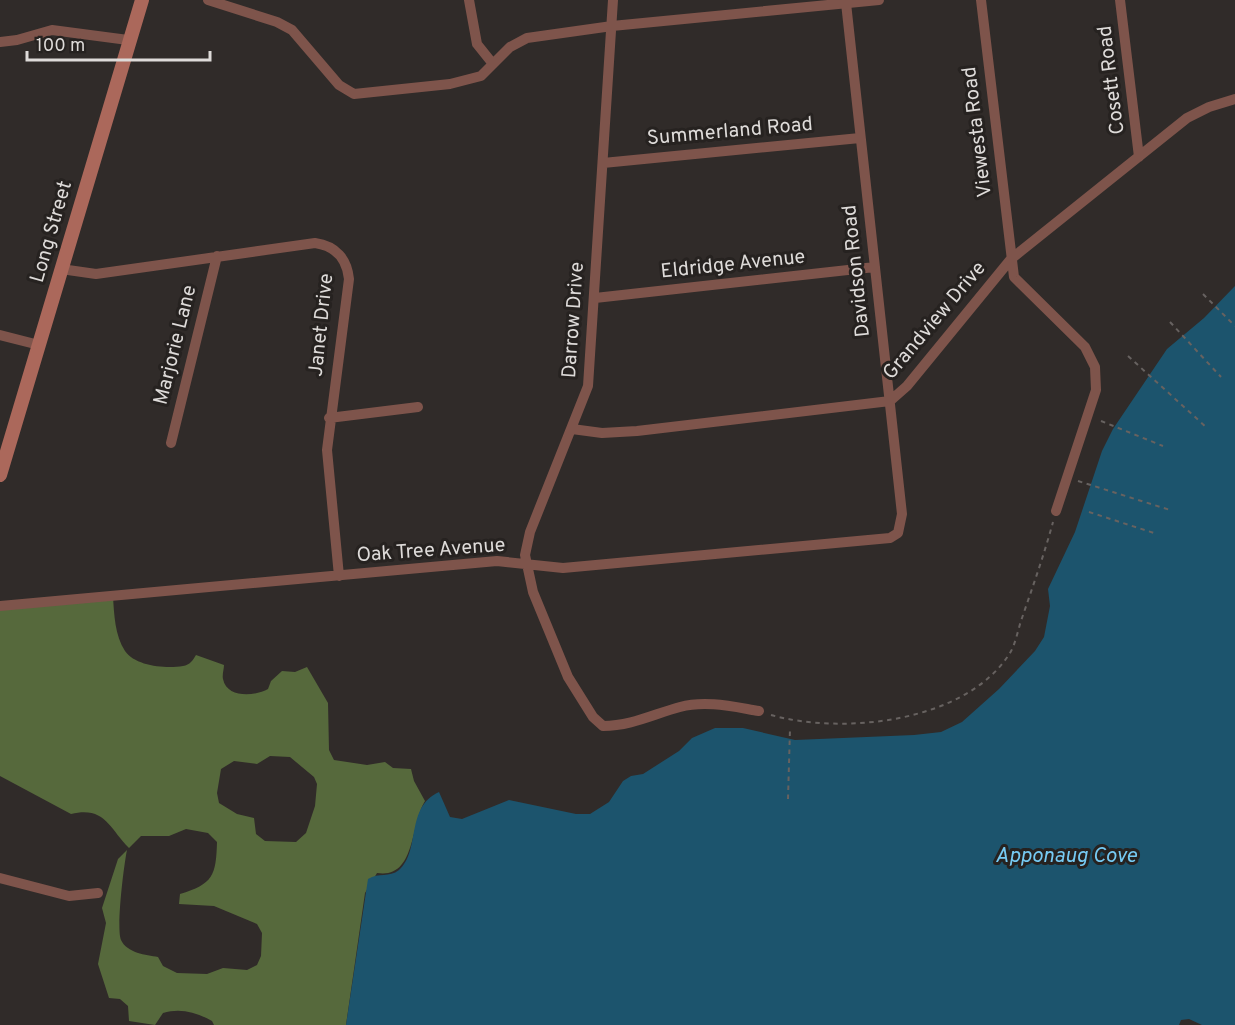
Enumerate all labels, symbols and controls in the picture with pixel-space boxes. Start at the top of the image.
scale bar [27,24,210,62]
street label: Cosett Road [1092,24,1132,136]
text: 100 m [36,35,85,58]
street label: Viewesta Road [957,65,999,199]
street label: Summerland Road [646,112,814,152]
street label: Long Street [25,178,79,286]
street label: Davidson Road [837,204,877,338]
street label: Eldridge Avenue [659,244,807,286]
street label: Grandview Drive [878,256,992,386]
street label: Darrow Drive [557,261,591,379]
street label: Janet Drive [304,272,340,378]
street label: Marjorie Lane [149,282,203,408]
street label: Oak Tree Avenue [356,533,506,569]
water label: Apponaug Cove [995,843,1138,870]

